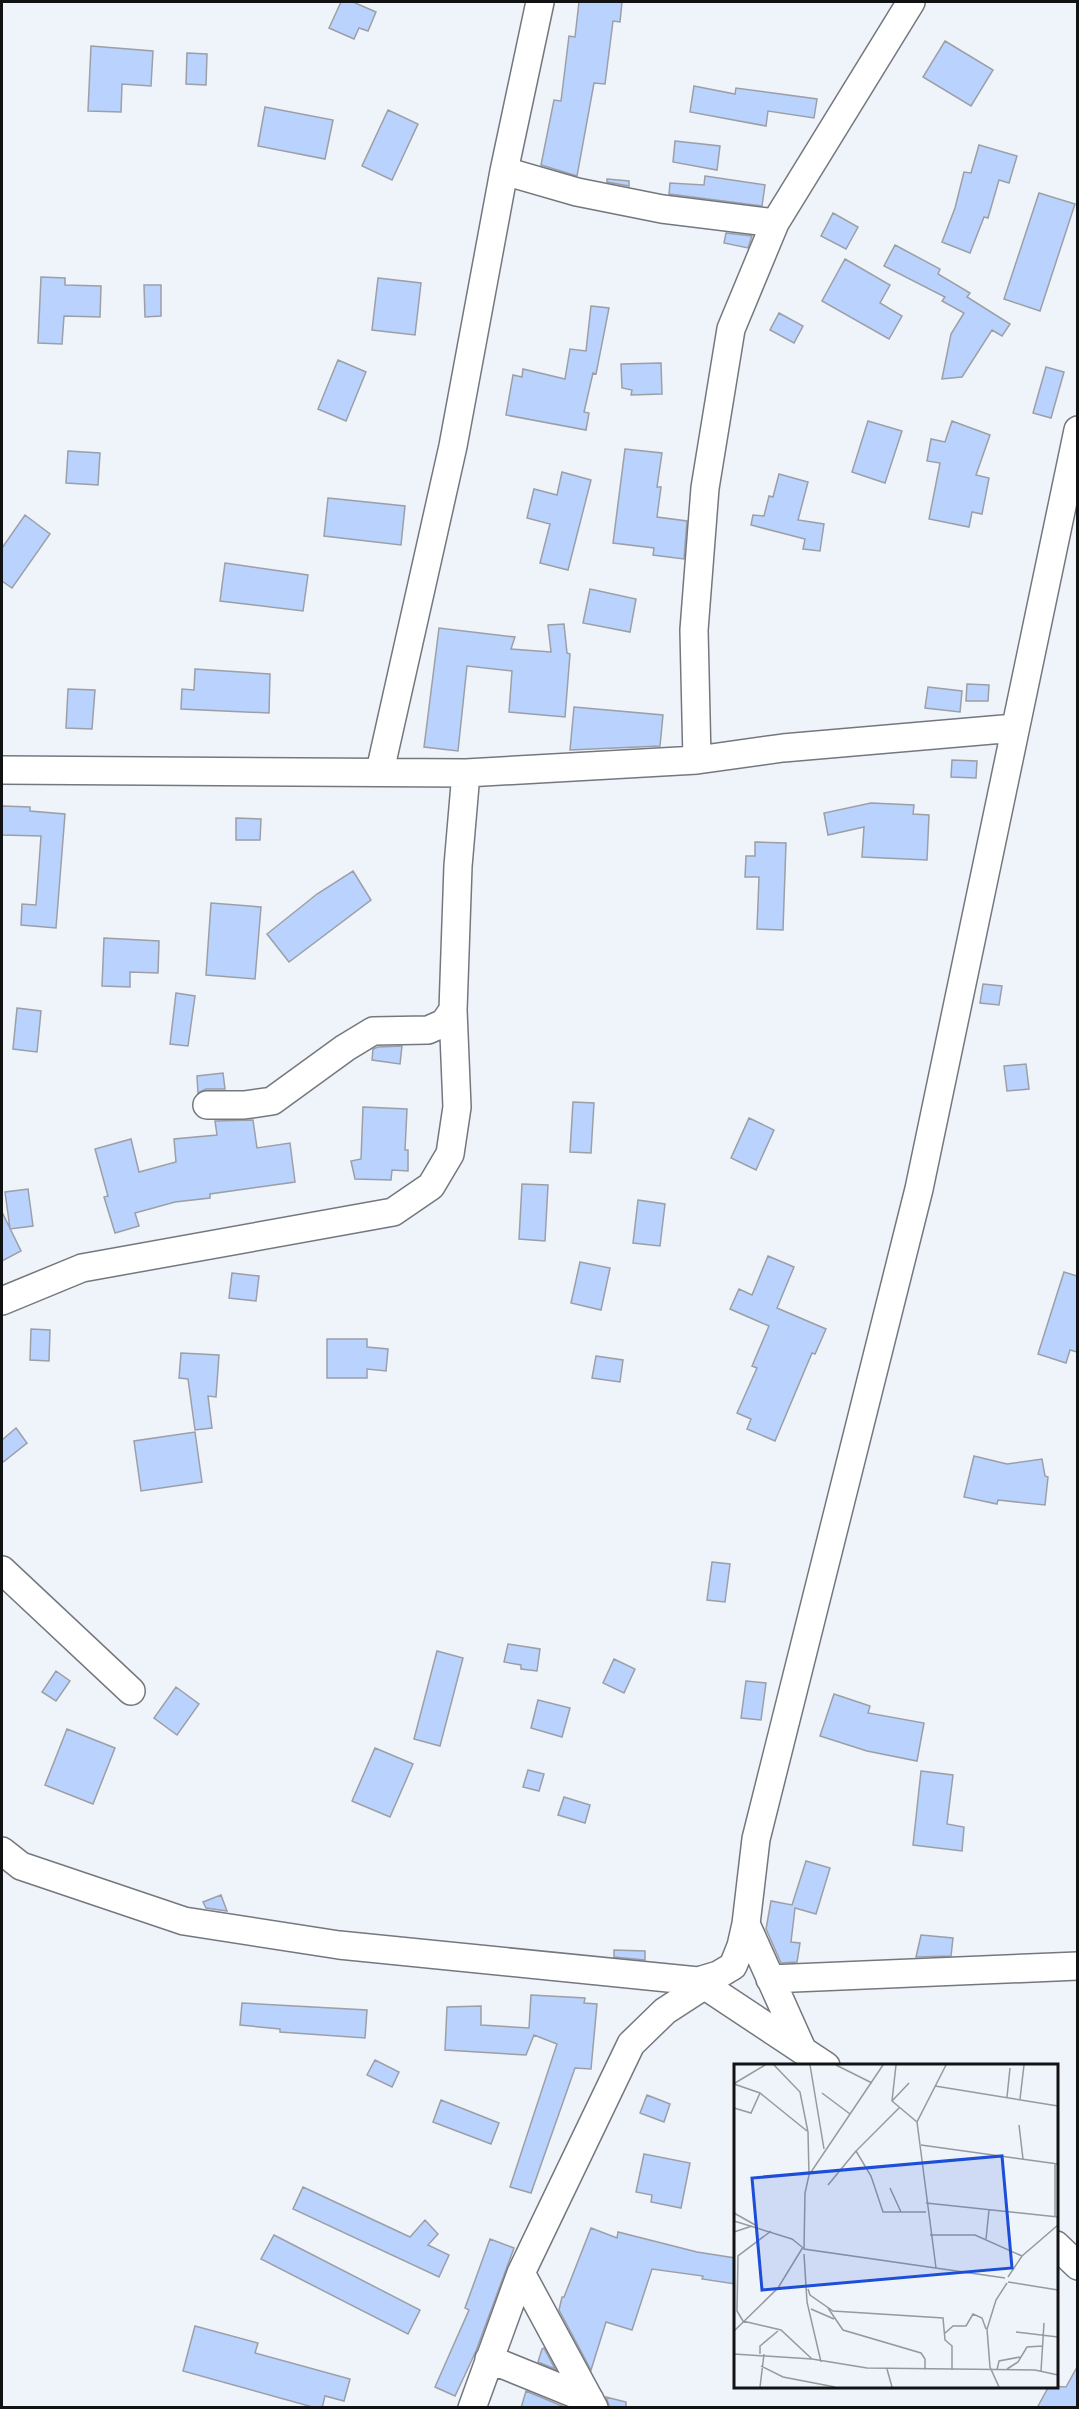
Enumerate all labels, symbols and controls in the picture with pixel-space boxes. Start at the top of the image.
inset map [734,2064,1058,2388]

